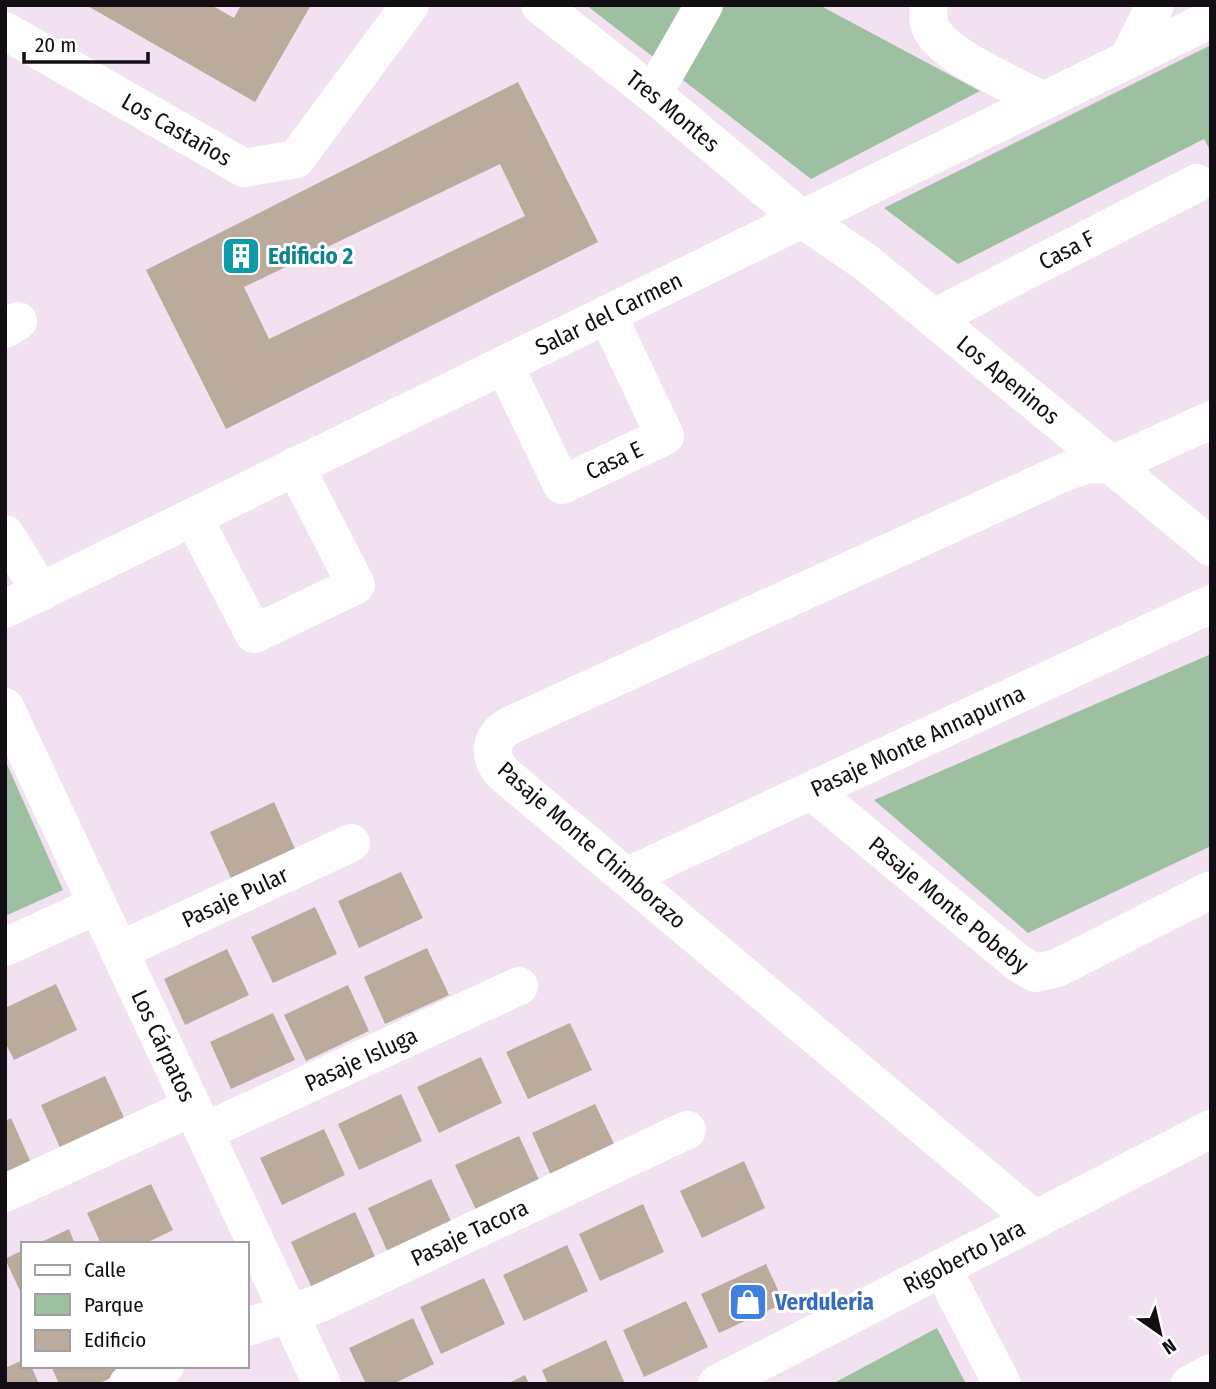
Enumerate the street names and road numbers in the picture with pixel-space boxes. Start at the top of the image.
street label: Tres Montes [621,64,725,158]
street label: Los Castaños [117,87,237,172]
street label: Casa F [1034,224,1099,276]
street label: Salar del Carmen [530,266,687,361]
street label: Los Apeninos [951,329,1065,430]
street label: Casa E [581,435,647,486]
street label: Pasaje Monte Annapurna [806,679,1029,803]
street label: Pasaje Monte Chimborazo [492,755,692,935]
street label: Pasaje Monte Pobeby [863,830,1034,980]
street label: Pasaje Pular [177,860,293,934]
street label: Los Cárpatos [125,985,202,1106]
street label: Pasaje Isluga [300,1021,422,1097]
street label: Pasaje Tacora [406,1193,532,1272]
street label: Rigoberto Jara [898,1213,1030,1300]

